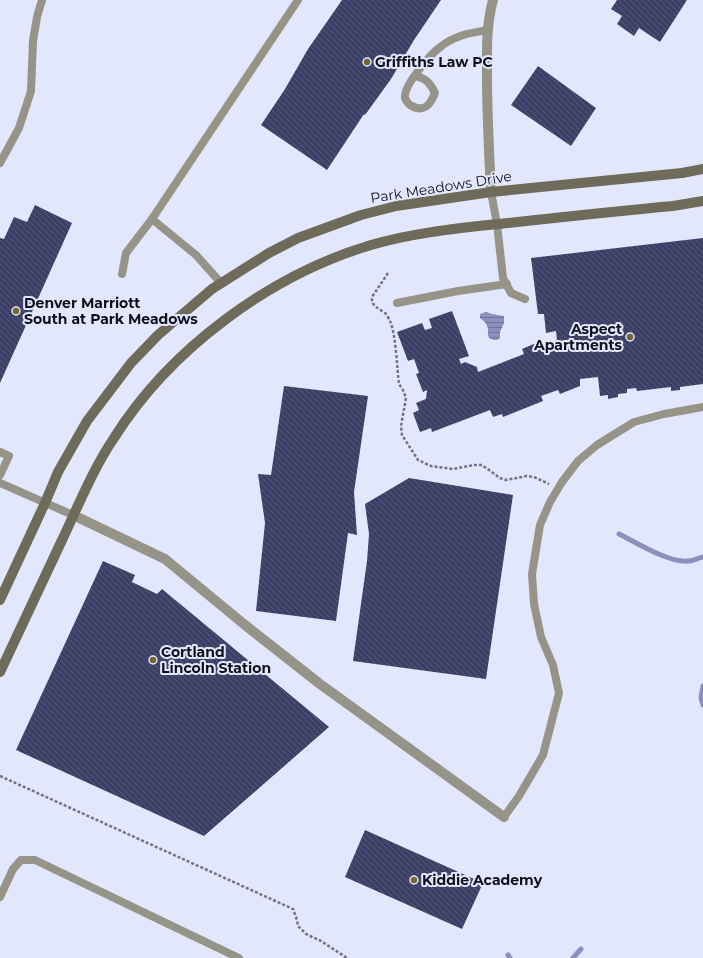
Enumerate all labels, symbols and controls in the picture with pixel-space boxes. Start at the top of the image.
place label: Griffiths Law PC [375,53,493,71]
marker: Griffiths Law PC [362,57,372,67]
street label: Park Meadows Drive [369,167,513,207]
place label: Denver Marriott South at Park Meadows [24,294,198,328]
marker: Denver Marriott South at Park Meadows [11,306,21,316]
place label: Aspect Apartments [533,320,623,354]
marker: Aspect Apartments [625,332,635,342]
place label: Cortland Lincoln Station [161,643,271,677]
marker: Cortland Lincoln Station [148,655,158,665]
place label: Kiddie Academy [422,871,543,889]
marker: Kiddie Academy [409,875,419,885]

